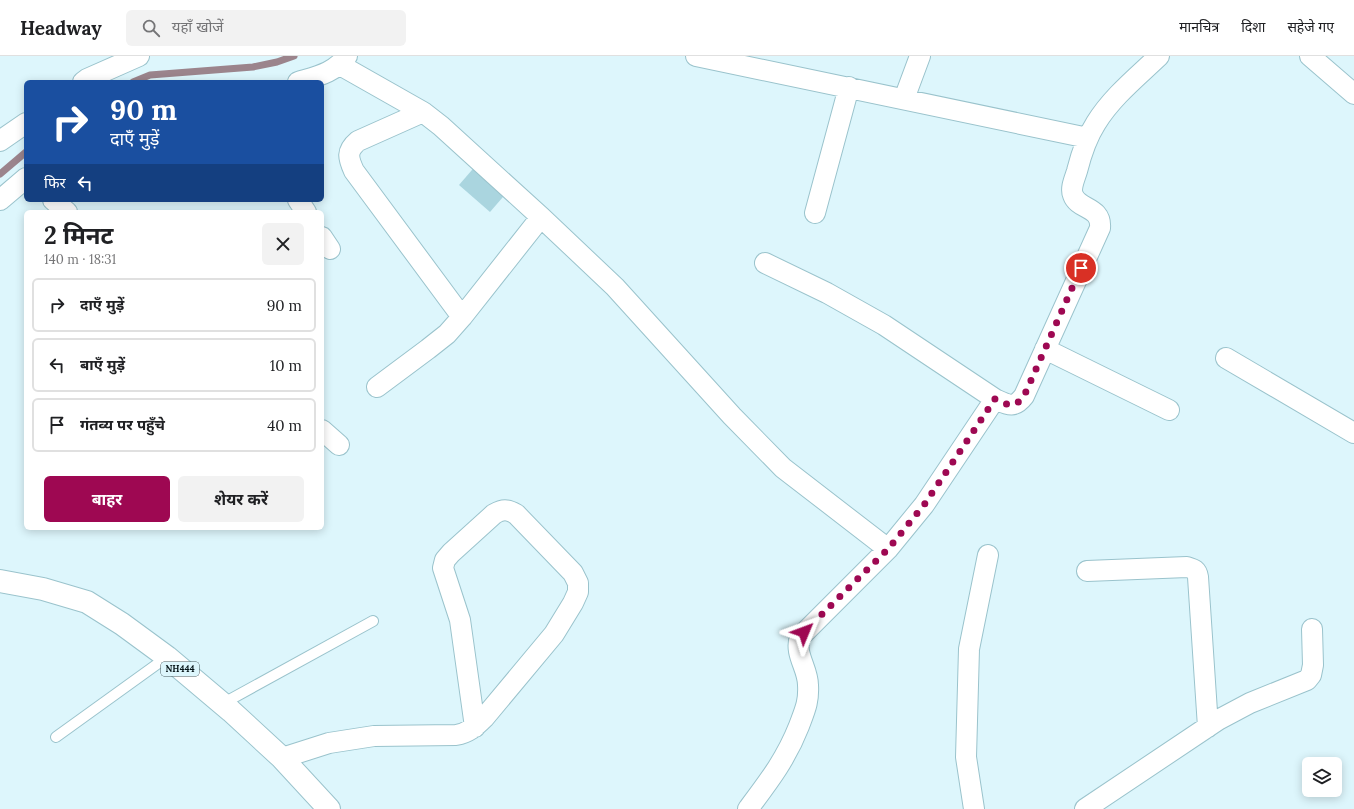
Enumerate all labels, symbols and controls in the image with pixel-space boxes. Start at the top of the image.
search box [126,10,406,46]
text: Headway [20,16,102,40]
icon: search [140,17,162,39]
text: यहाँ खोजें [172,17,223,36]
text: मानचित्र [1179,18,1219,36]
text: दिशा [1241,18,1265,36]
text: सहेजे गए [1287,18,1334,36]
text: 90 m [110,92,177,128]
icon: right [44,96,96,148]
text: दाएँ मुड़ें [110,127,159,150]
icon: left [74,172,96,194]
text: फिर [44,173,66,192]
text: 2 मिनट [44,220,113,251]
button: close [262,223,304,265]
text: 140 m · 18:31 [44,251,116,268]
pin [1064,251,1098,285]
icon: arrive [1070,257,1092,279]
icon: right [46,294,68,316]
text: दाएँ मुड़ें [80,295,124,314]
text: 90 m [267,296,302,315]
icon: left [46,354,68,376]
text: बाएँ मुड़ें [80,355,125,374]
text: 10 m [270,356,302,375]
icon: arrive [46,414,68,436]
text: गंतव्य पर पहुँचे [80,415,165,434]
text: 40 m [267,416,302,435]
button: बाहर [44,476,170,522]
button: शेयर करें [178,476,304,522]
position arrow [783,611,825,653]
road number: NH444 [161,662,199,676]
map controls [1302,757,1342,797]
button: layers [1302,757,1342,797]

